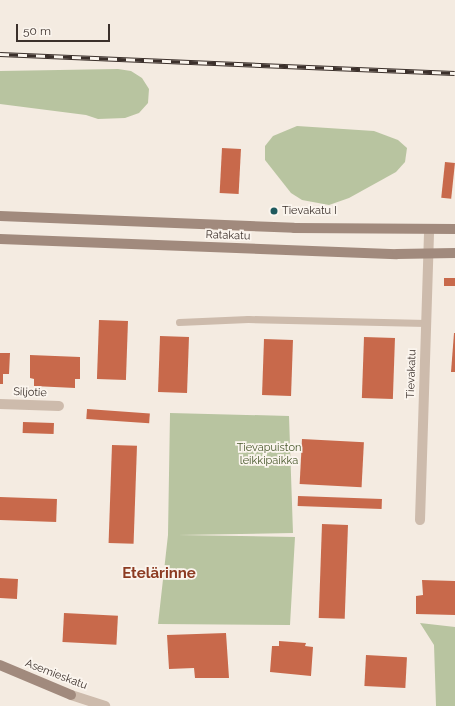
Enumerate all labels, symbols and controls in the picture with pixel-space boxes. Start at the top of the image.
scale bar [18,16,112,42]
text: 50 m [23,24,51,38]
place label: Tievakatu I [282,204,337,218]
marker: Tievakatu I [269,206,279,216]
street label: Ratakatu [205,229,251,243]
street label: Tievakatu [405,349,419,399]
street label: Siljotie [13,386,47,400]
park label: Tievapuiston leikkipaikka [237,442,301,468]
district label: Etelärinne [122,565,196,583]
street label: Asemieskatu [23,657,89,693]

